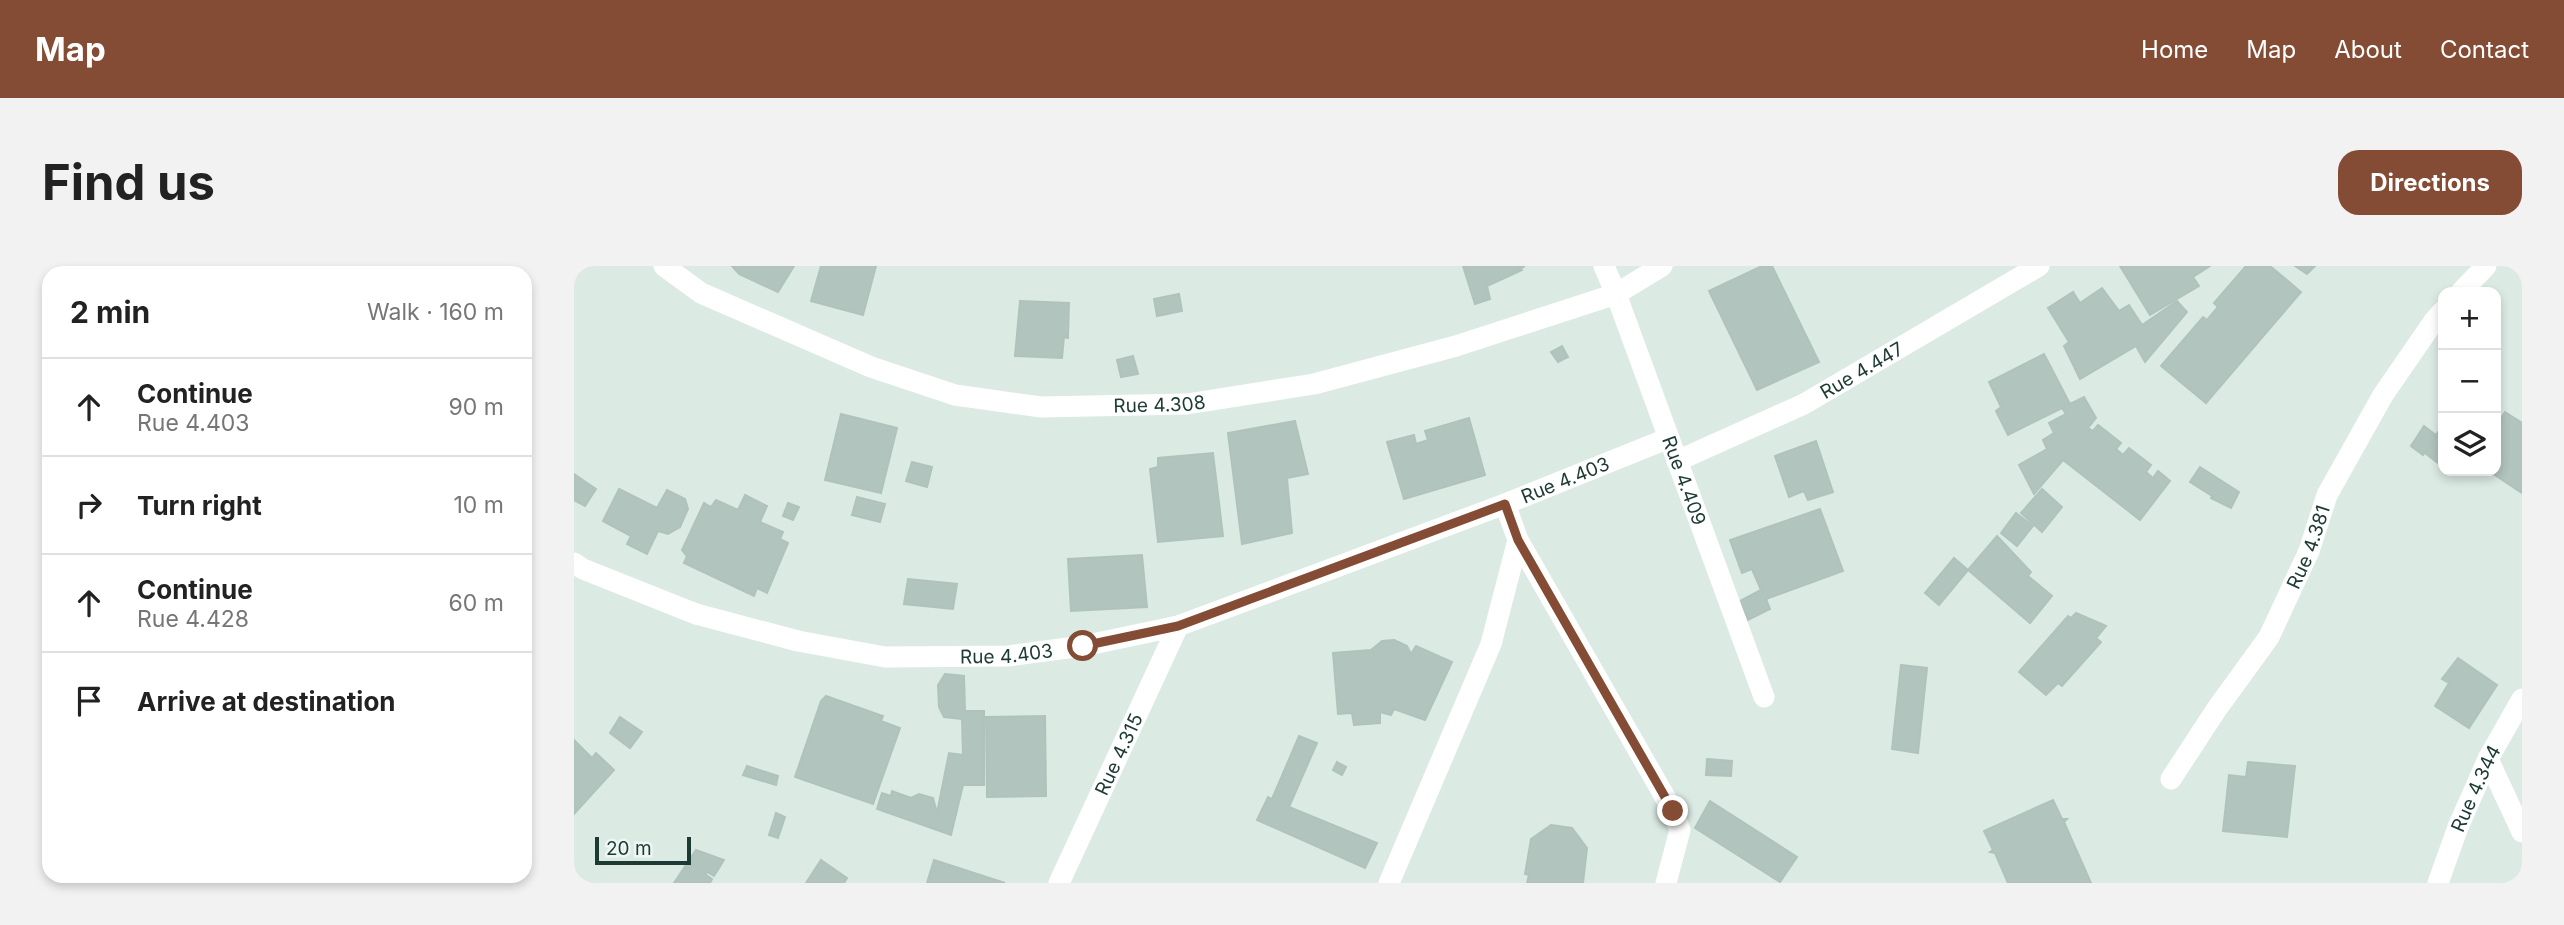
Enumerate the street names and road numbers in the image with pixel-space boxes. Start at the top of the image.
street label: Rue 4.447 [1816,337,1907,404]
street label: Rue 4.308 [1113,390,1207,418]
street label: Rue 4.409 [1657,433,1711,528]
street label: Rue 4.403 [1518,452,1613,508]
street label: Rue 4.381 [2282,502,2335,593]
street label: Rue 4.403 [960,639,1054,668]
street label: Rue 4.315 [1090,710,1148,799]
street label: Rue 4.344 [2446,741,2506,835]

